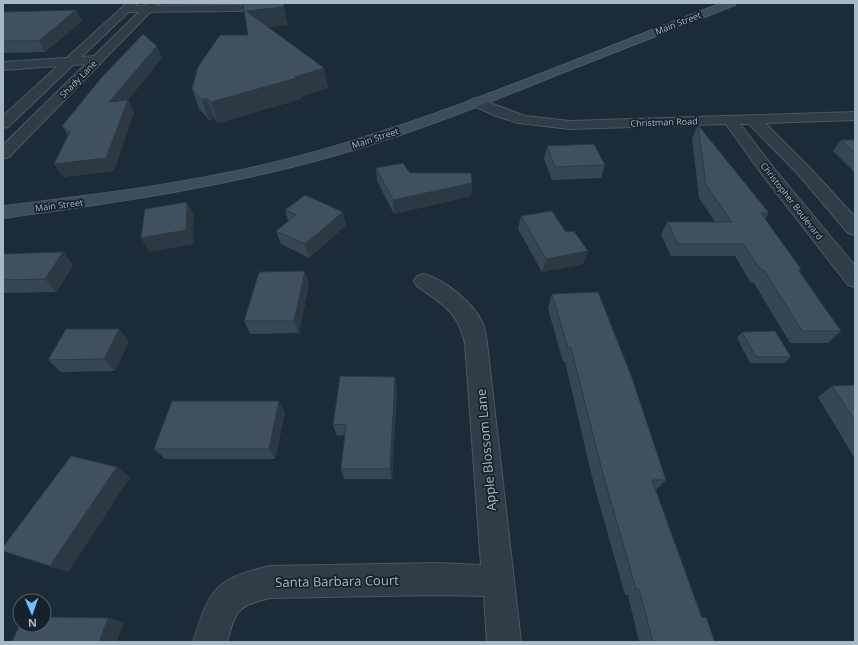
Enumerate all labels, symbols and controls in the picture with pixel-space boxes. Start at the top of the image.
street label: Main Street [653,8,703,38]
street label: Shady Lane [57,57,99,101]
street label: Christman Road [630,114,698,130]
street label: Main Street [350,124,400,152]
street label: Christopher Boulevard [758,160,826,242]
street label: Main Street [34,196,84,214]
street label: Apple Blossom Lane [472,388,500,512]
street label: Santa Barbara Court [275,571,399,591]
north arrow [12,593,52,633]
text: N [28,616,37,631]

